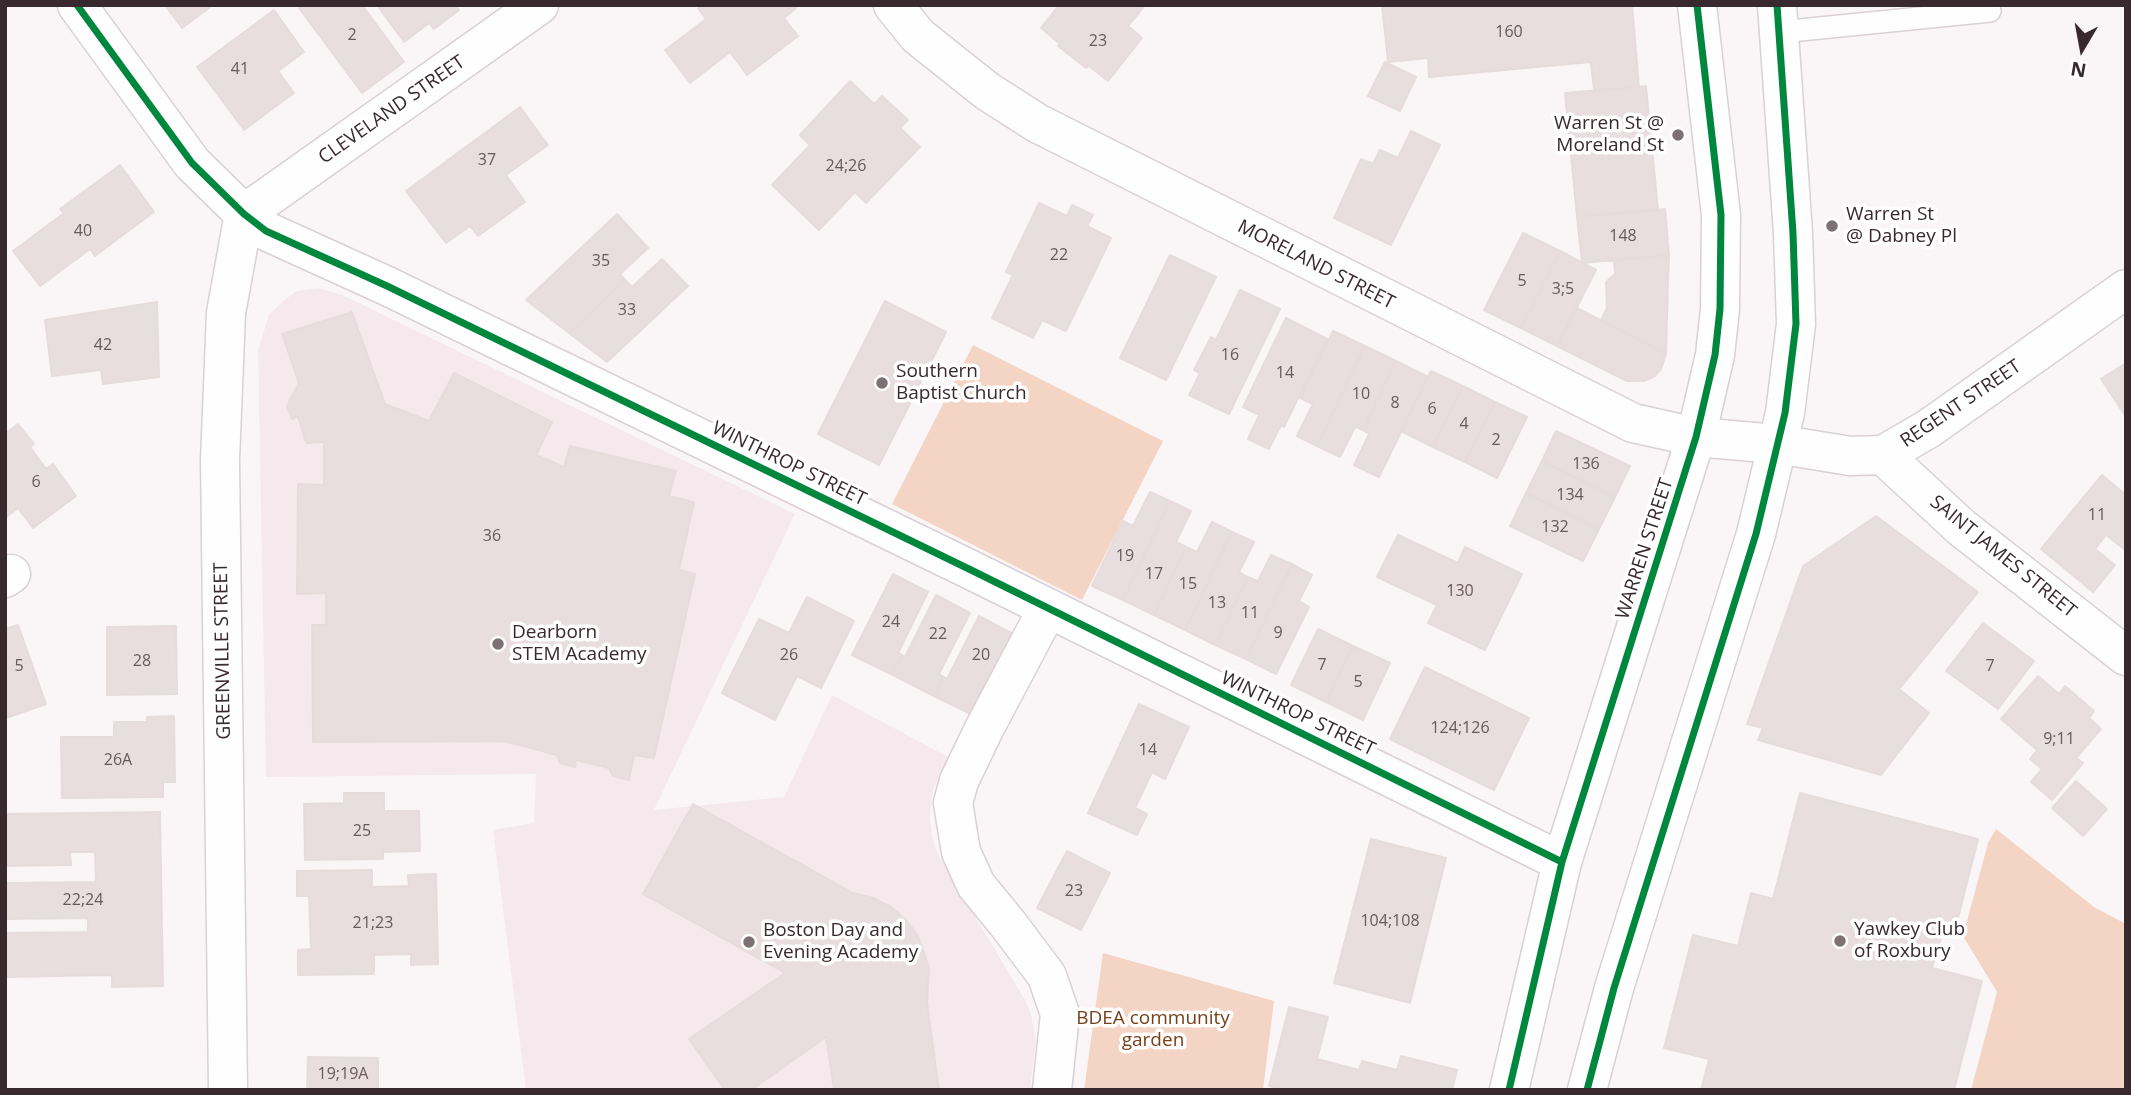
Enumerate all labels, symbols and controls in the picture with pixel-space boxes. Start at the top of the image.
north arrow [2047,14,2117,84]
house number: 160 [1495,22,1523,42]
house number: 2 [347,25,357,45]
house number: 23 [1089,31,1107,51]
street label: CLEVELAND STREET [314,51,470,169]
text: N [2068,56,2088,84]
house number: 41 [231,59,249,79]
place label: Warren St @ Moreland St [1554,113,1664,157]
marker: Warren St @ Moreland St [1670,127,1686,143]
house number: 37 [478,150,496,170]
house number: 24;26 [826,156,866,176]
place label: Warren St @ Dabney Pl [1846,204,1957,248]
street label: MORELAND STREET [1234,216,1398,314]
marker: Warren St @ Dabney Pl [1824,218,1840,234]
house number: 40 [74,221,92,241]
house number: 148 [1609,226,1637,246]
house number: 22 [1050,245,1068,265]
house number: 35 [592,251,610,271]
house number: 5 [1517,271,1527,291]
house number: 3;5 [1552,279,1574,299]
house number: 33 [618,300,636,320]
house number: 42 [94,335,112,355]
house number: 16 [1221,345,1239,365]
street label: REGENT STREET [1896,355,2026,453]
place label: Southern Baptist Church [896,361,1027,405]
house number: 14 [1276,363,1294,383]
marker: Southern Baptist Church [874,375,890,391]
house number: 10 [1352,384,1370,404]
house number: 8 [1390,393,1400,413]
house number: 6 [1427,399,1437,419]
house number: 4 [1459,414,1469,434]
street label: WINTHROP STREET [708,417,870,511]
house number: 2 [1491,430,1501,450]
house number: 136 [1572,454,1600,474]
house number: 6 [31,472,41,492]
street label: WARREN STREET [1611,476,1679,622]
house number: 134 [1556,485,1584,505]
street label: SAINT JAMES STREET [1925,491,2081,623]
house number: 11 [2088,505,2106,525]
house number: 132 [1541,517,1569,537]
house number: 36 [483,526,501,546]
house number: 19 [1116,546,1134,566]
street label: GREENVILLE STREET [210,562,236,740]
house number: 17 [1145,564,1163,584]
house number: 15 [1179,574,1197,594]
house number: 130 [1446,581,1474,601]
house number: 13 [1208,593,1226,613]
house number: 11 [1241,603,1259,623]
house number: 24 [882,612,900,632]
place label: Dearborn STEM Academy [512,622,647,666]
house number: 9 [1273,623,1283,643]
house number: 22 [929,624,947,644]
marker: Dearborn STEM Academy [490,636,506,652]
house number: 26 [780,645,798,665]
house number: 20 [972,645,990,665]
house number: 28 [133,651,151,671]
house number: 7 [1317,655,1327,675]
house number: 5 [14,656,24,676]
house number: 7 [1985,656,1995,676]
street label: WINTHROP STREET [1217,667,1379,761]
house number: 5 [1353,672,1363,692]
house number: 124;126 [1430,718,1490,738]
house number: 9;11 [2043,729,2075,749]
house number: 14 [1139,740,1157,760]
house number: 26A [104,750,132,770]
house number: 25 [353,821,371,841]
house number: 23 [1065,881,1083,901]
house number: 22;24 [63,890,103,910]
house number: 104;108 [1360,911,1420,931]
house number: 21;23 [353,913,393,933]
place label: Yawkey Club of Roxbury [1854,919,1965,963]
place label: Boston Day and Evening Academy [763,920,918,964]
marker: Yawkey Club of Roxbury [1832,933,1848,949]
marker: Boston Day and Evening Academy [741,934,757,950]
park label: BDEA community garden [1076,1008,1230,1052]
house number: 19;19A [318,1064,368,1084]

